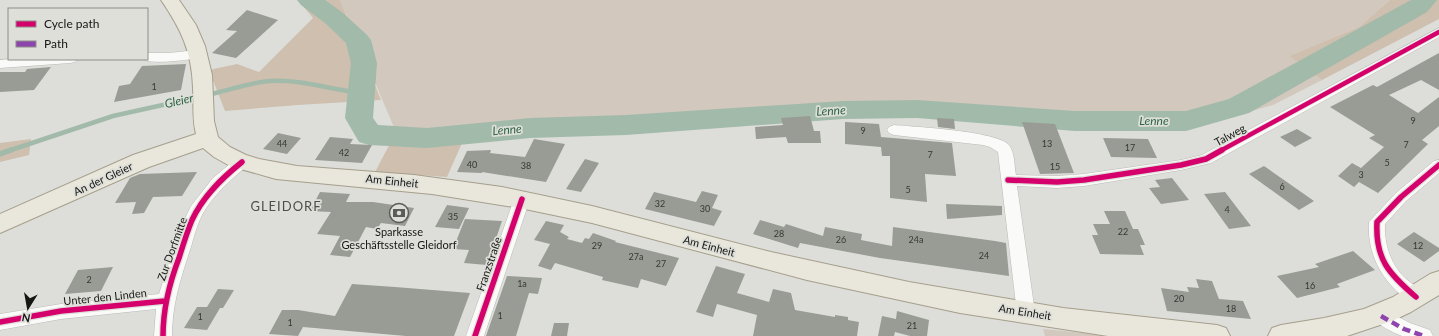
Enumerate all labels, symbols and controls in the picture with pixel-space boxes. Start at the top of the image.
legend [8,8,148,60]
text: Cycle path [44,16,99,31]
text: Path [44,36,68,51]
house number: 1 [151,81,157,92]
water label: Gleier [163,90,196,111]
water label: Lenne [816,102,846,119]
water label: Lenne [1139,113,1169,128]
house number: 9 [1410,115,1416,126]
water label: Lenne [492,121,523,138]
street label: Talweg [1212,121,1248,148]
house number: 9 [860,125,866,136]
house number: 44 [277,138,287,149]
house number: 13 [1042,138,1052,149]
house number: 7 [1403,139,1409,150]
house number: 17 [1125,142,1135,153]
house number: 42 [339,147,349,158]
house number: 7 [927,149,933,160]
house number: 5 [1384,157,1390,168]
street label: An der Gleier [71,159,134,198]
house number: 40 [467,159,477,170]
house number: 38 [521,160,531,171]
house number: 15 [1050,161,1060,172]
house number: 3 [1358,169,1364,180]
street label: Am Einheit [365,171,419,190]
house number: 6 [1279,181,1285,192]
house number: 5 [905,184,911,195]
district label: GLEIDORF [250,198,322,214]
house number: 32 [655,198,665,209]
bank icon: Sparkasse Geschäftsstelle Gleidorf [388,202,410,224]
house number: 30 [700,203,710,214]
house number: 4 [1224,204,1230,215]
house number: 35 [448,211,458,222]
street label: Zur Dorfmitte [154,215,189,282]
place label: Sparkasse Geschäftsstelle Gleidorf [341,225,457,251]
house number: 22 [1118,226,1128,237]
house number: 28 [774,228,784,239]
street label: Am Einheit [682,232,736,259]
house number: 26 [836,234,846,245]
house number: 24a [909,234,923,245]
street label: Franzstraße [473,235,504,293]
house number: 29 [592,240,602,251]
house number: 12 [1413,240,1423,251]
house number: 24 [979,250,989,261]
house number: 27a [629,251,643,262]
house number: 27 [656,258,666,269]
house number: 2 [86,274,92,285]
house number: 1a [517,278,527,289]
house number: 16 [1305,280,1315,291]
street label: Unter den Linden [63,286,147,307]
north arrow [8,288,48,328]
house number: 20 [1174,293,1184,304]
street label: Am Einheit [998,301,1052,322]
house number: 18 [1226,303,1236,314]
house number: 1 [497,310,503,321]
text: N [21,311,31,325]
house number: 1 [197,311,203,322]
house number: 1 [287,317,293,328]
house number: 21 [907,320,917,331]

